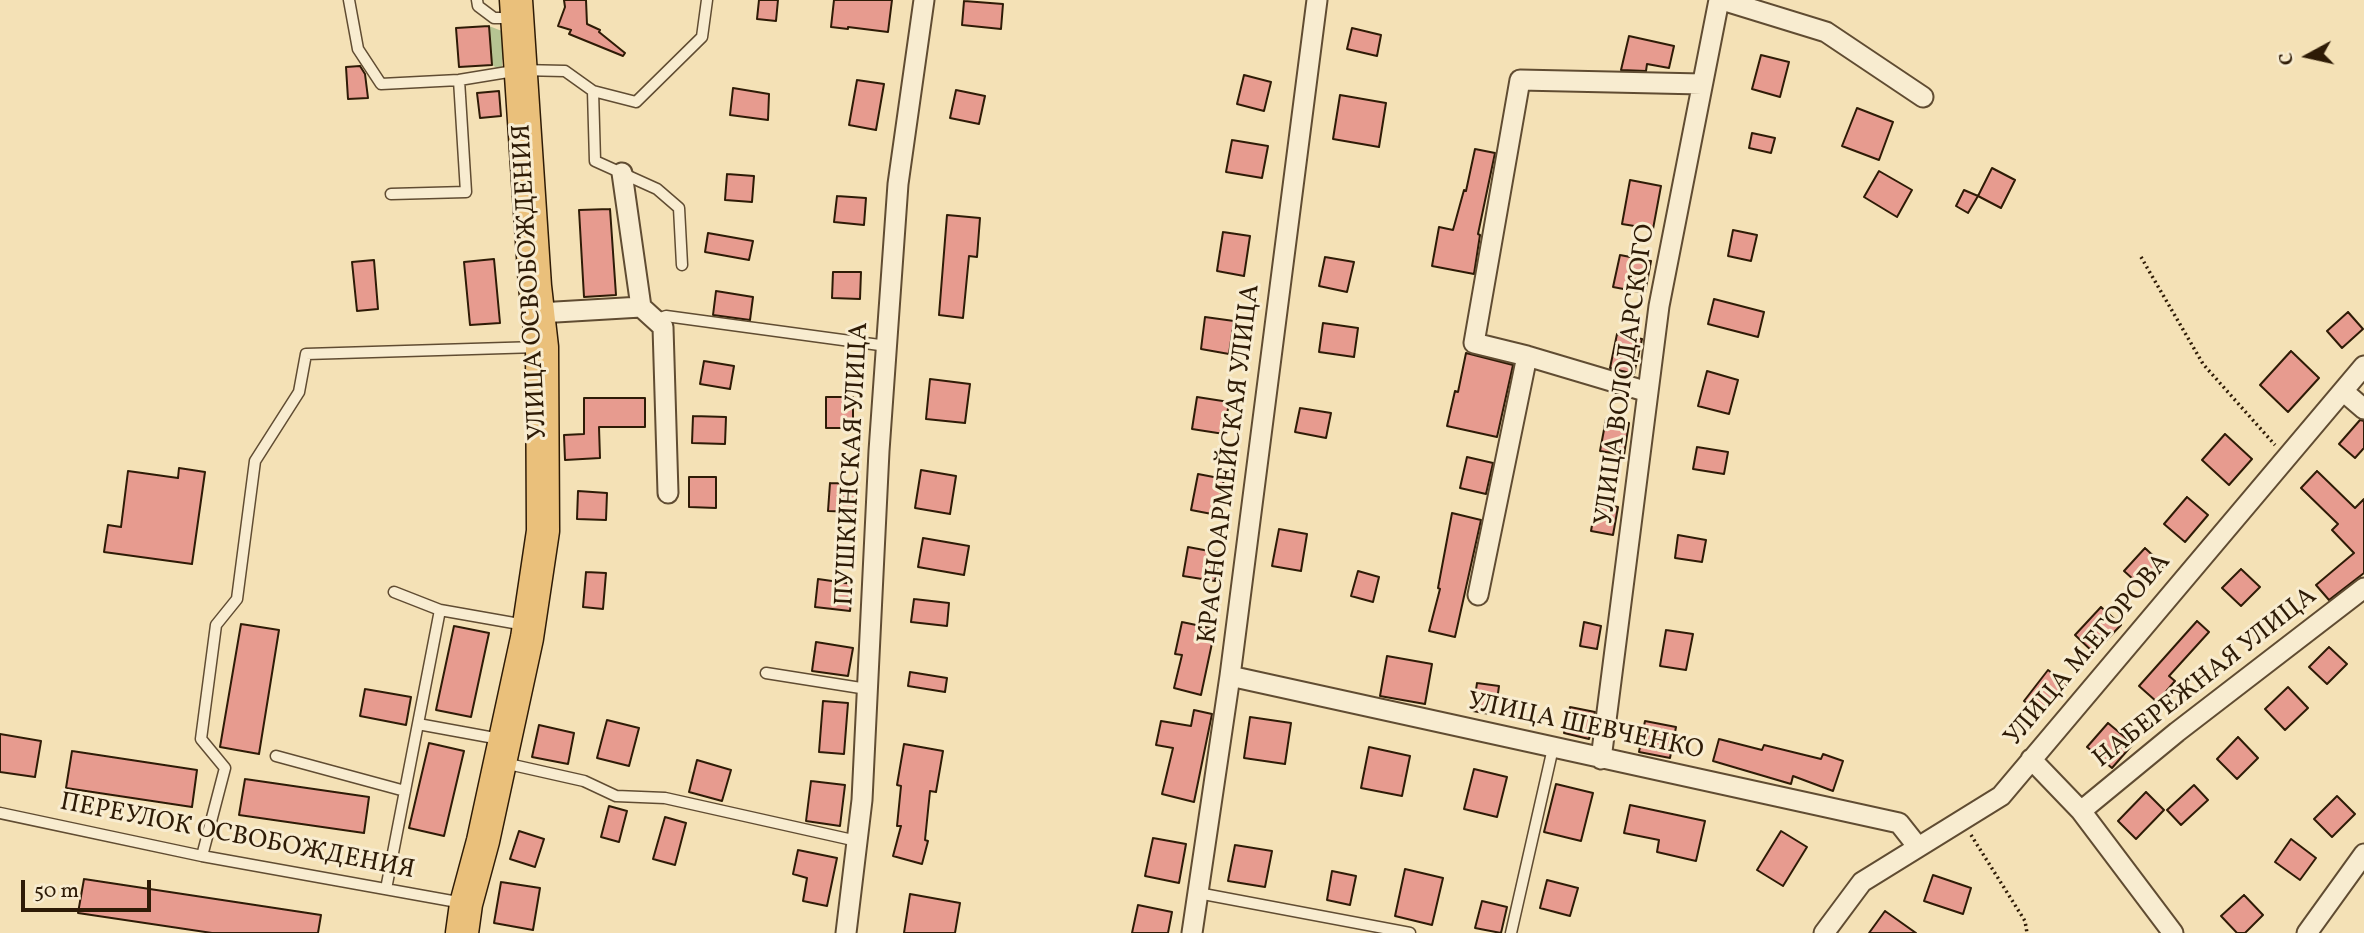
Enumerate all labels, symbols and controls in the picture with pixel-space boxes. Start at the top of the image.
north arrow [2273,21,2343,91]
text: С [2273,51,2301,67]
street label: УЛИЦА ОСВОБОЖДЕНИЯ [508,123,556,441]
street label: УЛИЦА ВОЛОДАРСКОГО [1590,222,1664,528]
street label: КРАСНОАРМЕЙСКАЯ УЛИЦА [1193,283,1269,645]
street label: ПУШКИНСКАЯ УЛИЦА [831,321,877,607]
street label: УЛИЦА М.ЕГОРОВА [1999,548,2179,754]
street label: НАБЕРЕЖНАЯ УЛИЦА [2088,582,2324,776]
street label: УЛИЦА ШЕВЧЕНКО [1464,688,1706,768]
street label: ПЕРЕУЛОК ОСВОБОЖДЕНИЯ [57,788,417,888]
scale bar [24,866,154,910]
text: 50 m [34,877,79,906]

